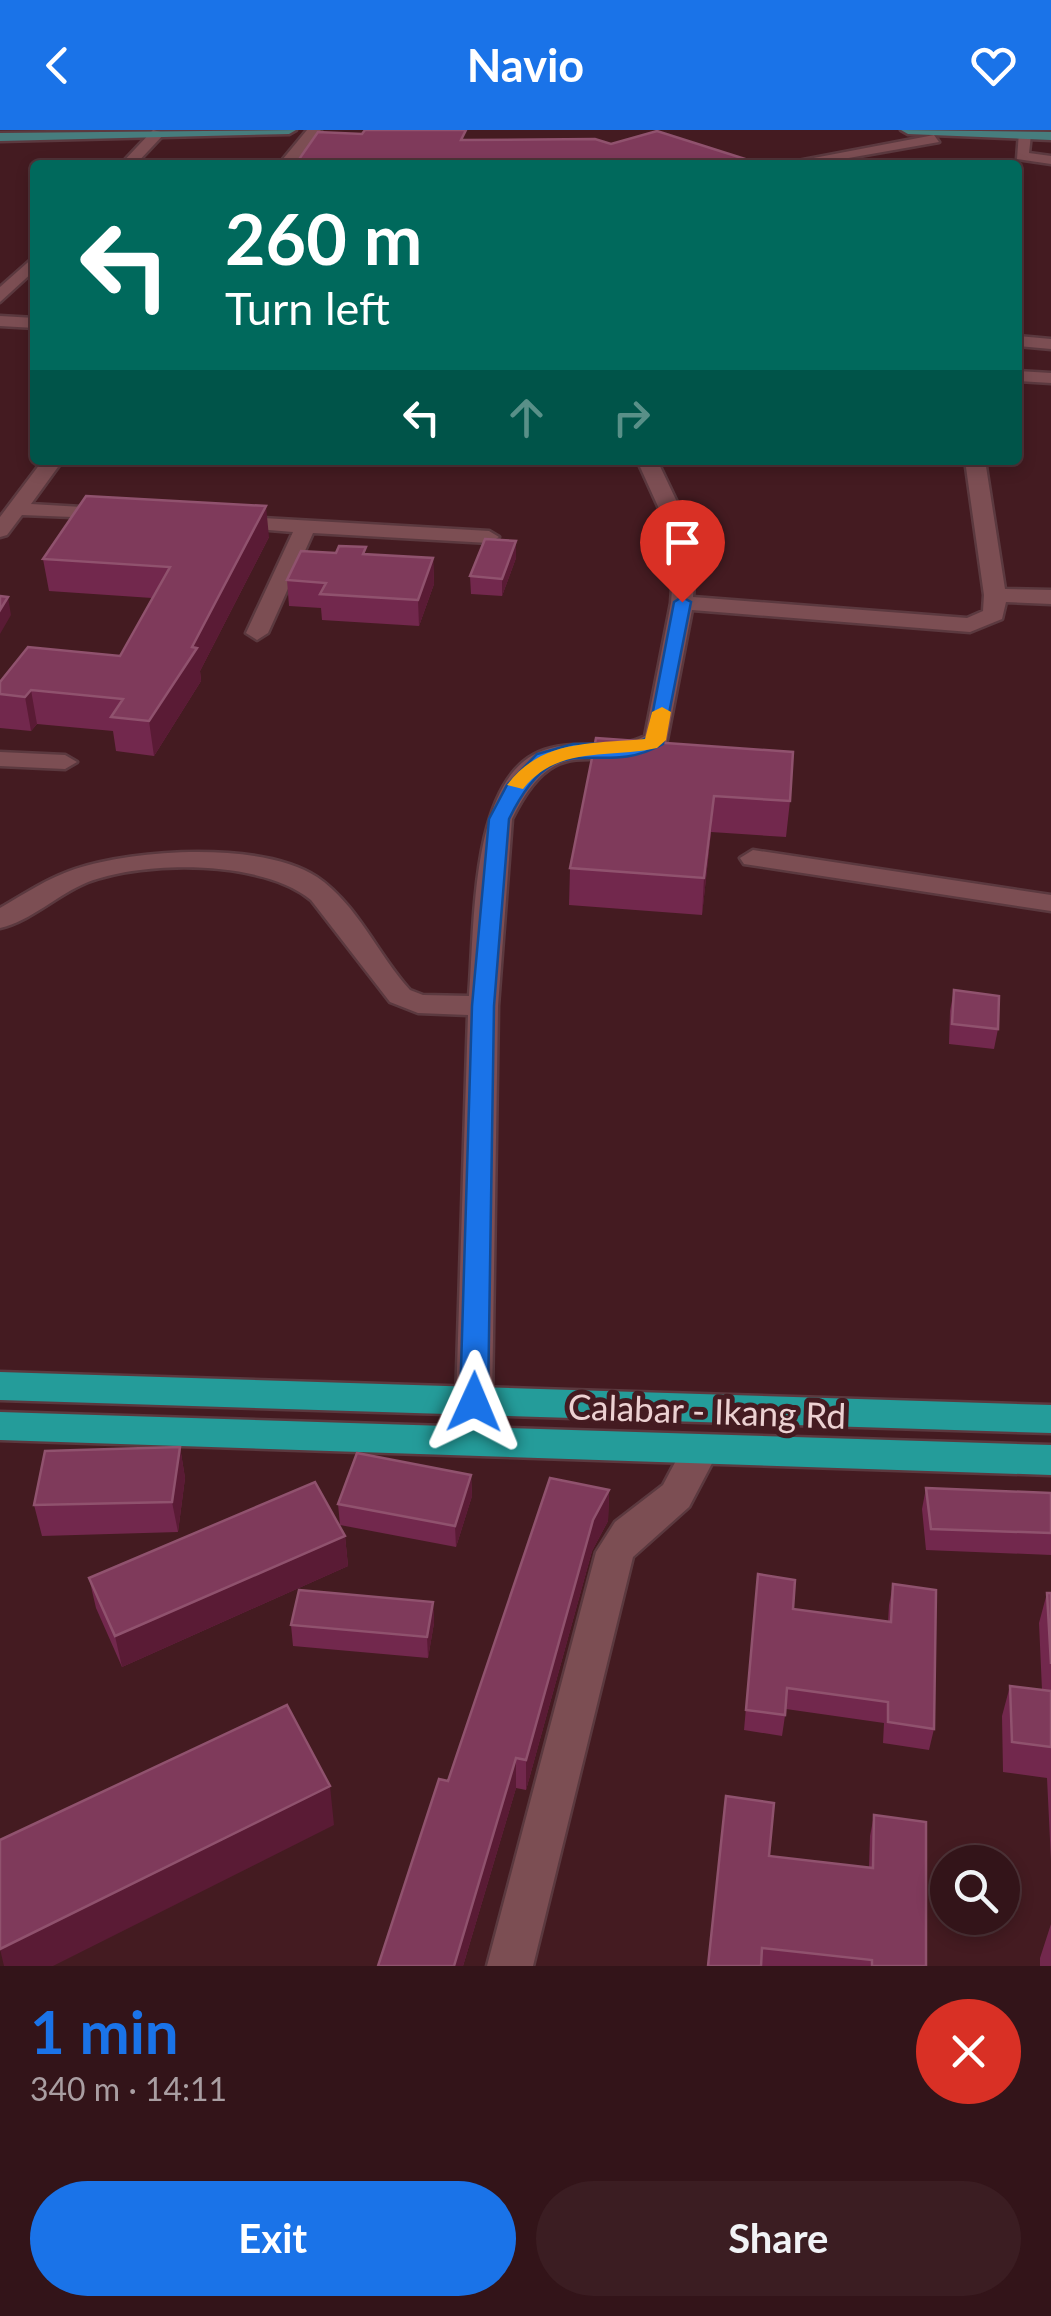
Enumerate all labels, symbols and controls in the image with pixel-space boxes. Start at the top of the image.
icon: back [30,38,85,93]
text: Navio [467,38,584,92]
icon: heart [966,38,1021,93]
text: 260 m [225,196,422,280]
icon: left [60,200,190,330]
text: Turn left [225,281,390,335]
icon: left [394,390,449,445]
icon: ahead [499,390,554,445]
icon: right [604,390,659,445]
pin [640,500,725,603]
icon: arrive [655,515,710,570]
position arrow [422,1350,526,1454]
street label: Calabar - Ikang Rd [567,1384,847,1436]
map controls [930,1845,1020,1935]
button: search [930,1845,1020,1935]
text: 1 min [30,1995,179,2067]
button: close [916,1999,1021,2104]
text: 340 m · 14:11 [30,2069,227,2108]
button: Exit [30,2181,516,2296]
button: Share [536,2181,1021,2296]

